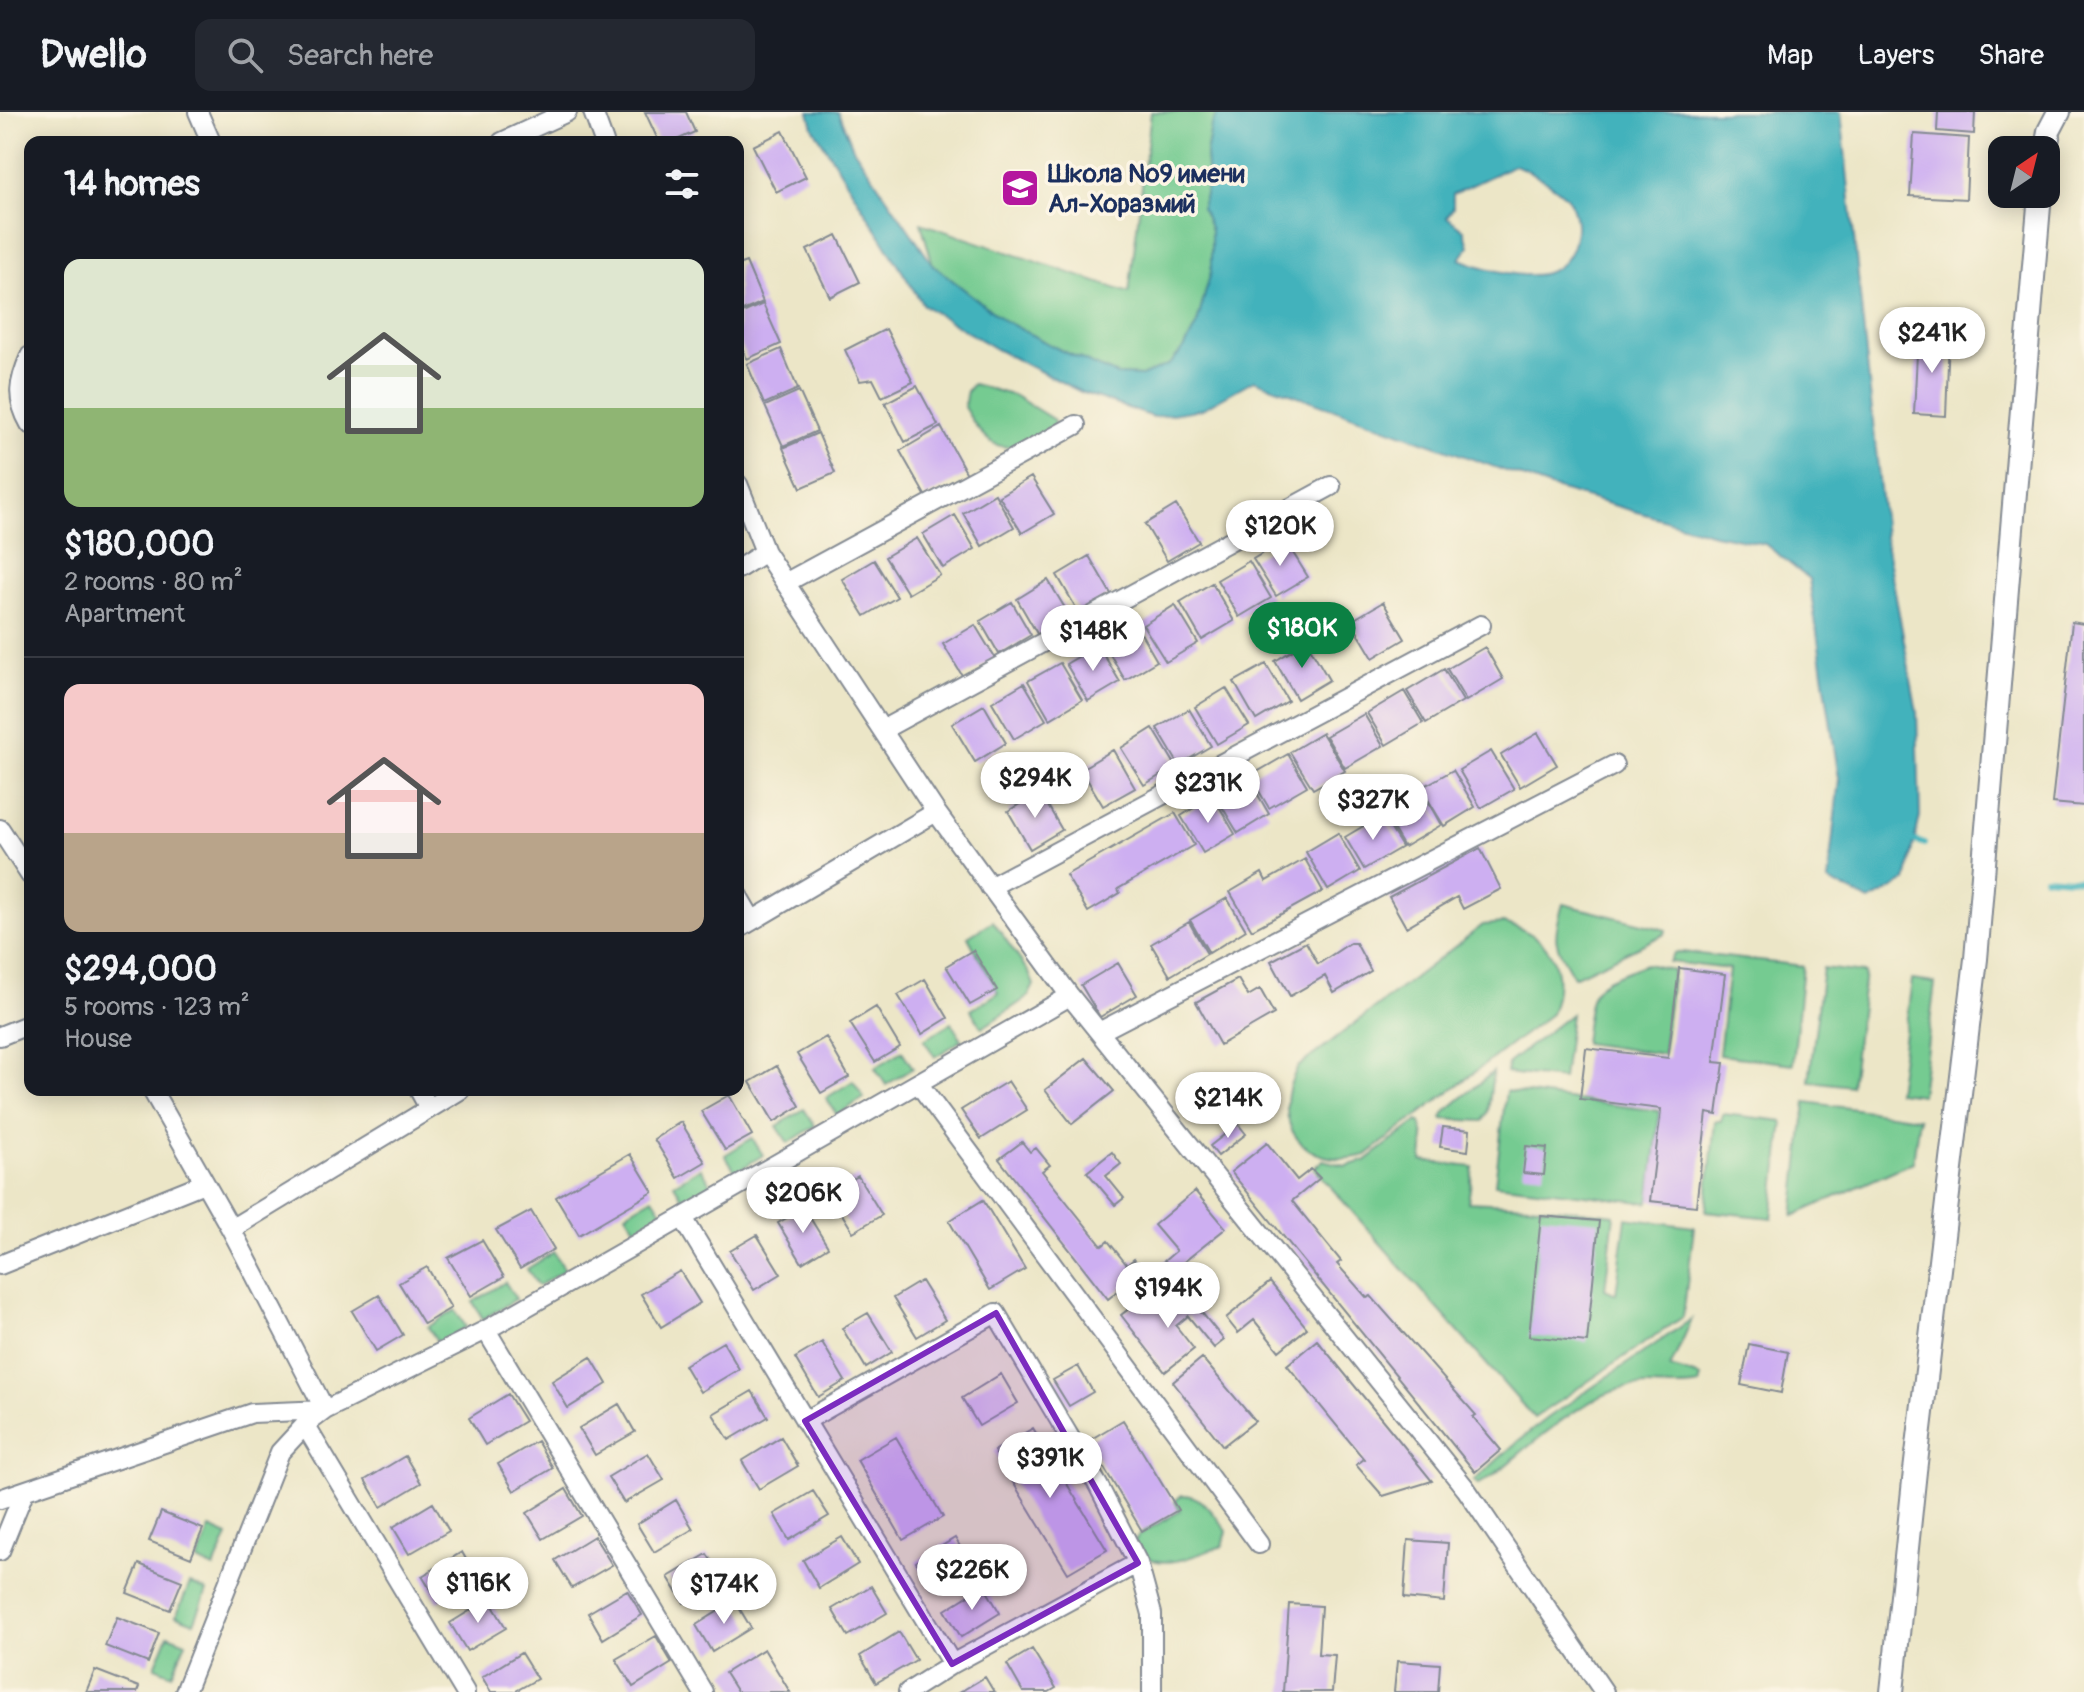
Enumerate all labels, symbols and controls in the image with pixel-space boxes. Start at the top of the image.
search box [195,19,755,91]
text: Dwello [40,31,147,79]
icon: search [223,33,267,77]
text: Search here [287,37,433,74]
text: Map [1767,38,1813,73]
text: Layers [1857,38,1934,73]
text: Share [1978,38,2044,73]
north arrow [1988,136,2060,208]
map controls [1988,136,2060,208]
place label: Школа №9 имени Ал-Хоразмий [1047,158,1245,220]
icon: filters [660,162,704,206]
text: 14 homes [64,163,200,206]
school or university icon: Школа №9 имени Ал-Хоразмий [999,167,1041,209]
pin: $241K [1876,307,1988,375]
icon: home [312,311,456,455]
text: $241K [1897,317,1967,349]
pin: $120K [1224,500,1336,568]
text: $120K [1244,510,1316,542]
text: $180,000 [64,523,214,566]
text: 2 rooms · 80 m² [64,566,243,598]
text: Apartment [64,598,185,630]
pin: $180K [1246,602,1358,670]
pin: $148K [1037,605,1149,673]
text: $180K [1267,612,1337,644]
text: $148K [1059,615,1127,647]
icon: home [312,736,456,880]
pin: $294K [979,752,1091,820]
pin: $231K [1152,757,1264,825]
text: $294K [999,762,1071,794]
text: $231K [1174,767,1242,799]
pin: $327K [1317,774,1429,842]
text: $327K [1337,784,1409,816]
text: $294,000 [64,948,217,991]
text: 5 rooms · 123 m² [64,991,250,1023]
text: House [64,1023,132,1055]
pin: $214K [1172,1072,1284,1140]
text: $214K [1193,1082,1263,1114]
pin: $206K [747,1167,859,1235]
text: $206K [764,1177,842,1209]
pin: $194K [1112,1262,1224,1330]
text: $194K [1134,1272,1202,1304]
pin: $391K [994,1432,1106,1500]
text: $391K [1016,1442,1084,1474]
pin: $226K [916,1544,1028,1612]
text: $226K [935,1554,1009,1586]
pin: $116K [422,1557,534,1625]
pin: $174K [668,1558,780,1626]
text: $116K [445,1567,511,1599]
text: $174K [690,1568,758,1600]

